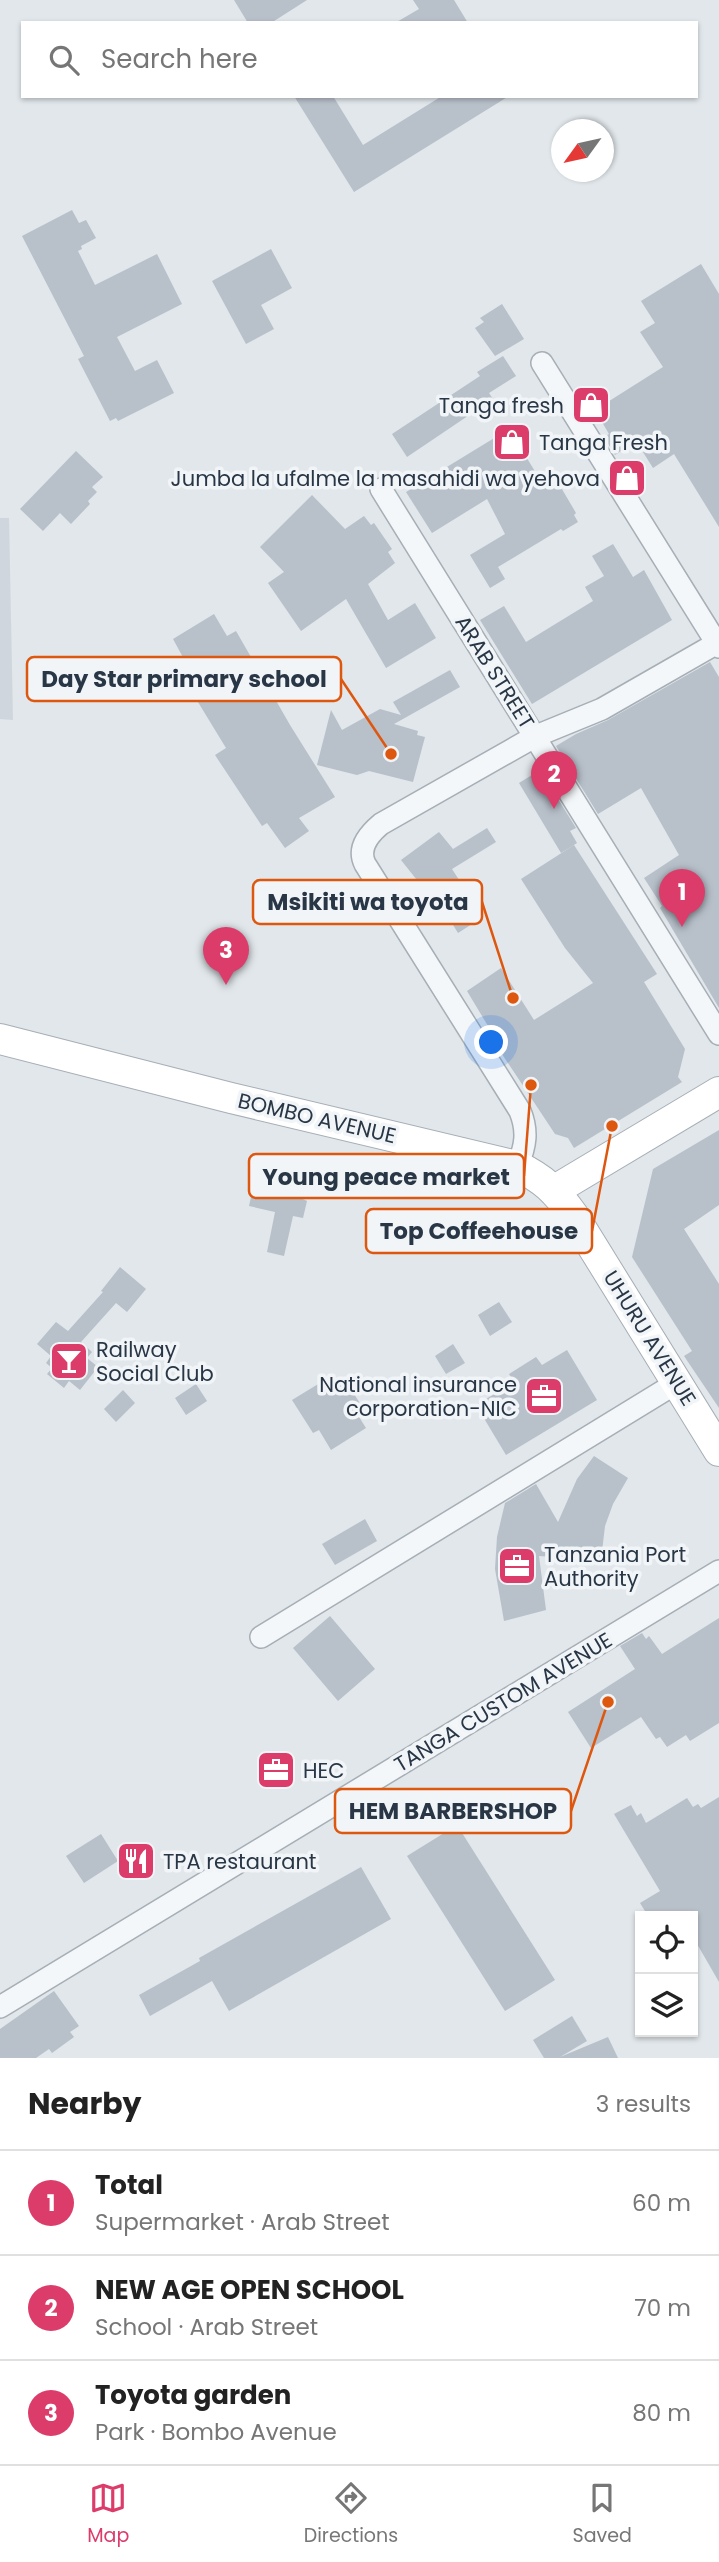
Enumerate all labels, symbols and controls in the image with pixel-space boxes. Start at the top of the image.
search box [21,21,698,98]
icon: search [45,41,83,79]
text: Search here [101,41,258,77]
north arrow [551,119,614,182]
shop icon: Tanga fresh [570,384,612,426]
place label: Tanga fresh [439,391,564,420]
shop icon: Tanga Fresh [491,421,533,463]
place label: Tanga Fresh [539,428,668,457]
shop icon: Jumba la ufalme la masahidi wa yehova [606,457,648,499]
place label: Jumba la ufalme la masahidi wa yehova [171,464,600,493]
street label: ARAB STREET [449,610,541,734]
callout: Day Star primary school [27,657,341,701]
text: Day Star primary school [41,663,327,695]
pin: 2 [531,751,577,809]
pin: 1 [659,869,705,927]
callout: Msikiti wa toyota [253,880,482,924]
text: Msikiti wa toyota [267,886,469,918]
pin: 3 [203,927,249,985]
your location [474,1025,508,1059]
street label: BOMBO AVENUE [235,1086,399,1150]
callout: Young peace market [249,1154,524,1198]
text: Young peace market [262,1161,510,1193]
callout: Top Coffeehouse [366,1209,592,1253]
text: Top Coffeehouse [380,1215,578,1247]
street label: UHURU AVENUE [597,1265,703,1411]
place label: Railway Social Club [96,1335,214,1388]
bar icon: Railway Social Club [48,1340,90,1382]
place label: National insurance corporation-NIC [319,1370,517,1423]
office icon: National insurance corporation-NIC [523,1375,565,1417]
place label: Tanzania Port Authority [544,1540,686,1593]
office icon: Tanzania Port Authority [496,1545,538,1587]
street label: TANGA CUSTOM AVENUE [389,1625,617,1779]
office icon: HEC [255,1749,297,1791]
place label: HEC [303,1756,345,1785]
callout: HEM BARBERSHOP [335,1789,571,1833]
text: HEM BARBERSHOP [349,1795,557,1827]
restaurant icon: TPA restaurant [115,1840,157,1882]
place label: TPA restaurant [163,1847,317,1876]
map controls [635,1911,698,2037]
button: locate [635,1911,698,1974]
button: layers [635,1974,698,2037]
text: Nearby [28,2082,142,2125]
text: 3 results [596,2088,691,2120]
text: Total [95,2167,163,2203]
text: 1 [47,2187,55,2219]
text: 60 m [632,2187,691,2219]
text: Supermarket · Arab Street [95,2206,390,2238]
text: NEW AGE OPEN SCHOOL [95,2272,404,2308]
text: 2 [44,2292,58,2324]
text: 70 m [634,2292,691,2324]
text: School · Arab Street [95,2311,318,2343]
text: Toyota garden [95,2377,291,2413]
text: 3 [44,2397,58,2429]
text: 80 m [632,2397,691,2429]
text: Park · Bombo Avenue [95,2416,337,2448]
tab: Map [87,2479,129,2550]
tab: Directions [304,2479,398,2550]
tab: Saved [573,2479,632,2550]

